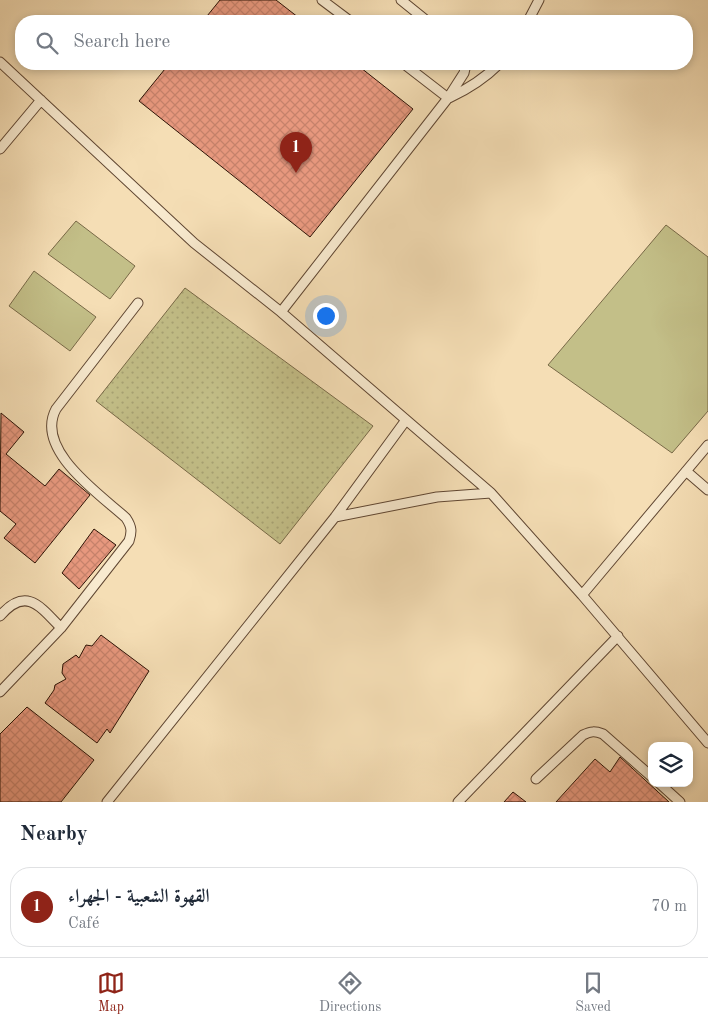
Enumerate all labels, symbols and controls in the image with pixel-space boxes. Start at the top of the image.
search box [15,15,693,70]
icon: search [33,29,61,57]
text: Search here [73,33,170,52]
pin: 1 [280,132,312,173]
your location [313,303,339,329]
map controls [648,742,693,787]
button: layers [648,742,693,787]
text: Nearby [20,824,88,845]
text: القهوة الشعبية - الجهراء [68,888,210,907]
text: 1 [32,899,42,915]
text: 70 m [651,899,687,915]
text: Café [68,916,99,932]
tab: Map [97,969,125,1016]
tab: Directions [319,969,381,1016]
tab: Saved [575,969,611,1016]

